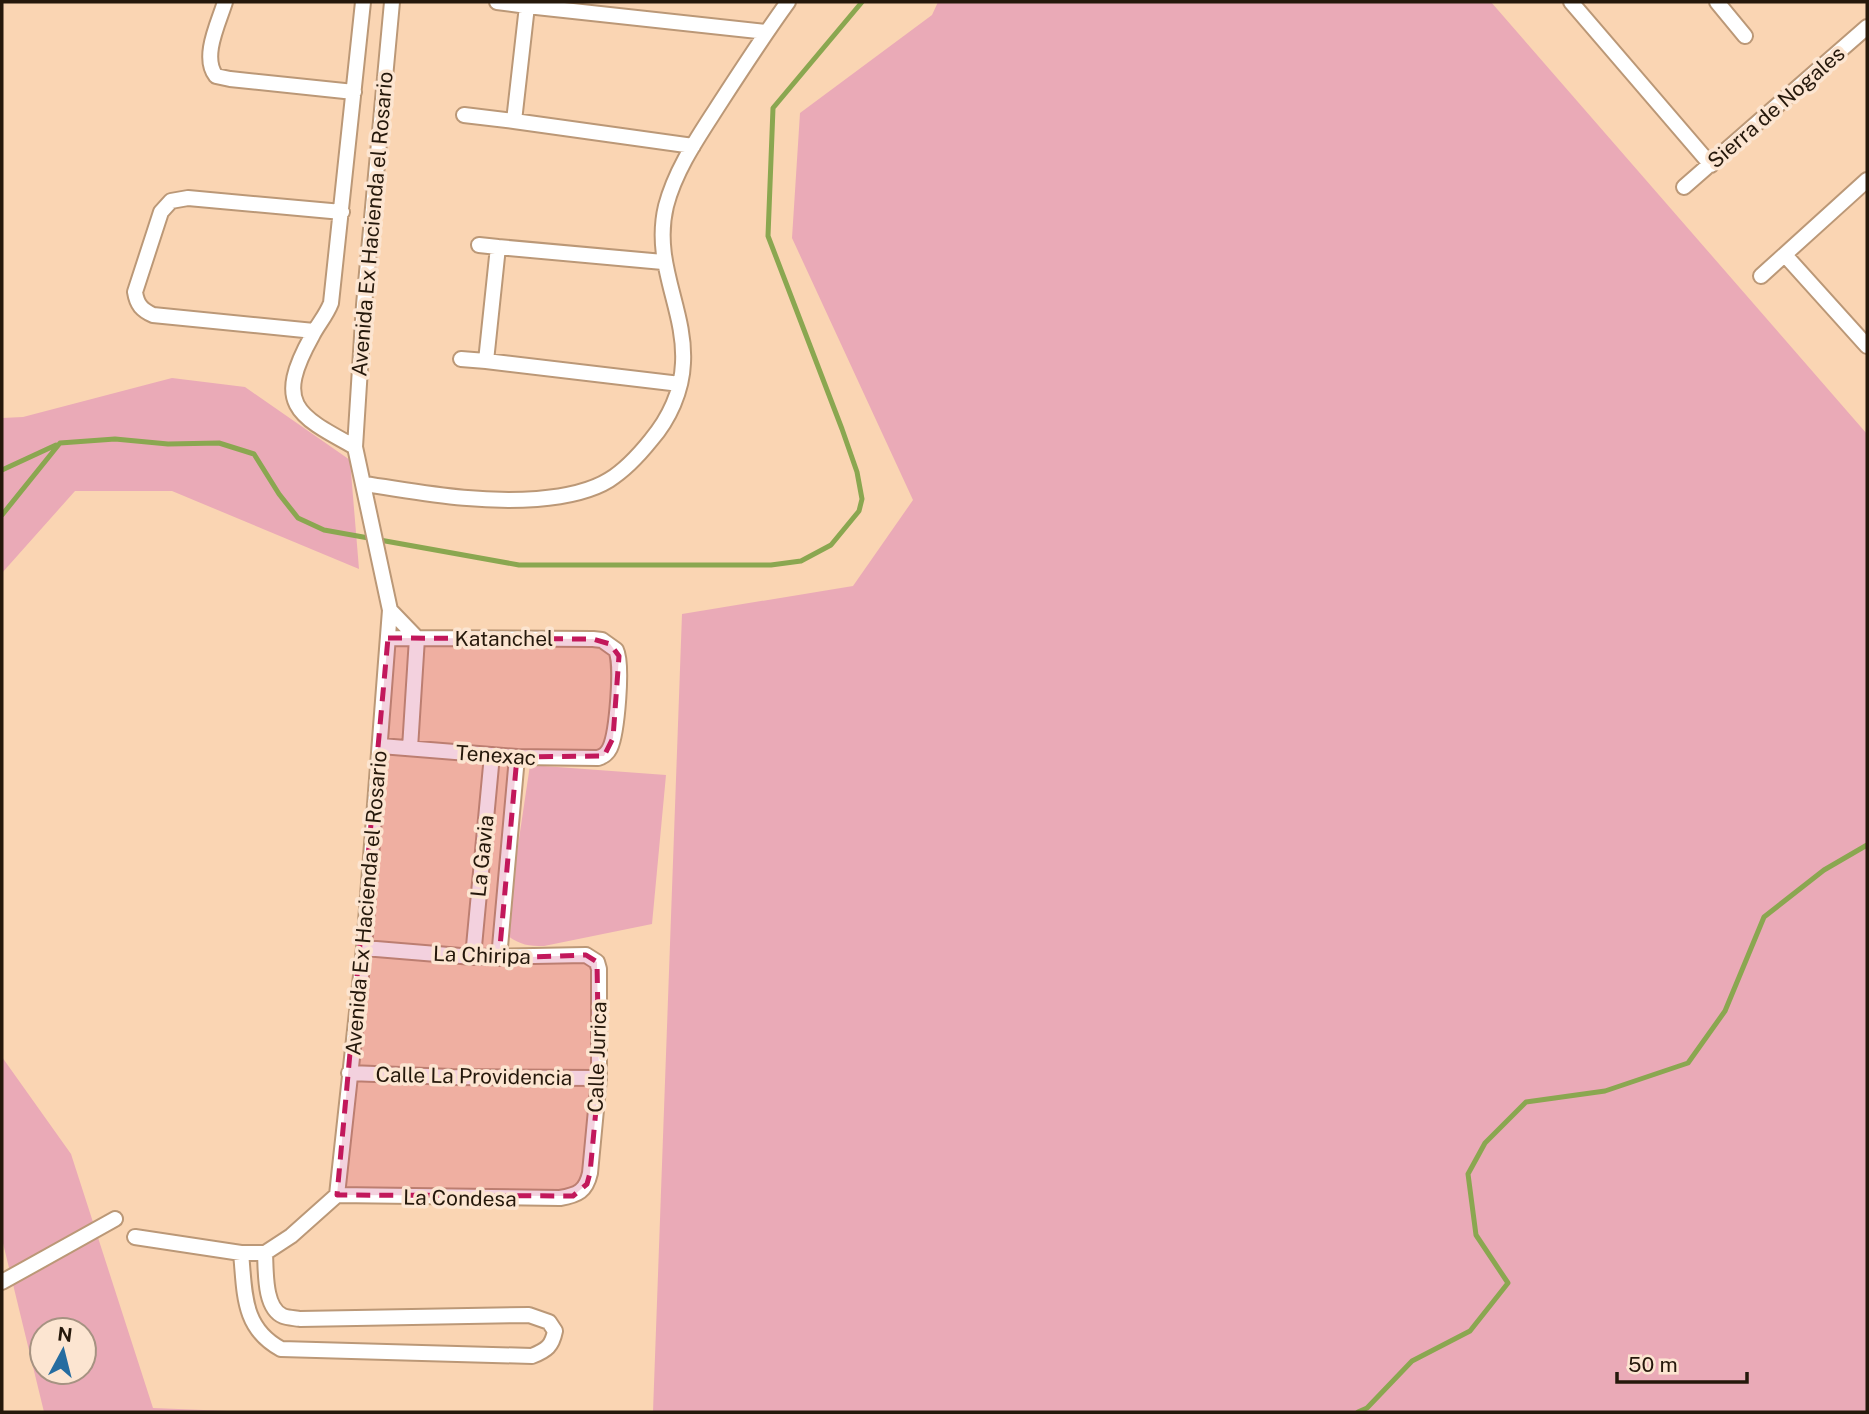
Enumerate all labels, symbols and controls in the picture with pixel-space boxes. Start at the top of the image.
street label: Sierra de Nogales [1702,41,1850,173]
street label: Avenida Ex Hacienda el Rosario [346,71,398,377]
street label: Katanchel [455,626,553,651]
street label: Tenexac [455,740,537,770]
street label: Avenida Ex Hacienda el Rosario [340,750,392,1056]
street label: La Gavia [465,814,499,898]
street label: La Chiripa [433,941,531,969]
street label: Calle Jurica [583,1001,611,1113]
street label: Calle La Providencia [375,1062,573,1090]
street label: La Condesa [403,1185,517,1211]
north arrow [28,1316,98,1386]
text: N [56,1322,74,1346]
scale bar [1617,1340,1746,1384]
text: 50 m [1628,1352,1678,1377]

